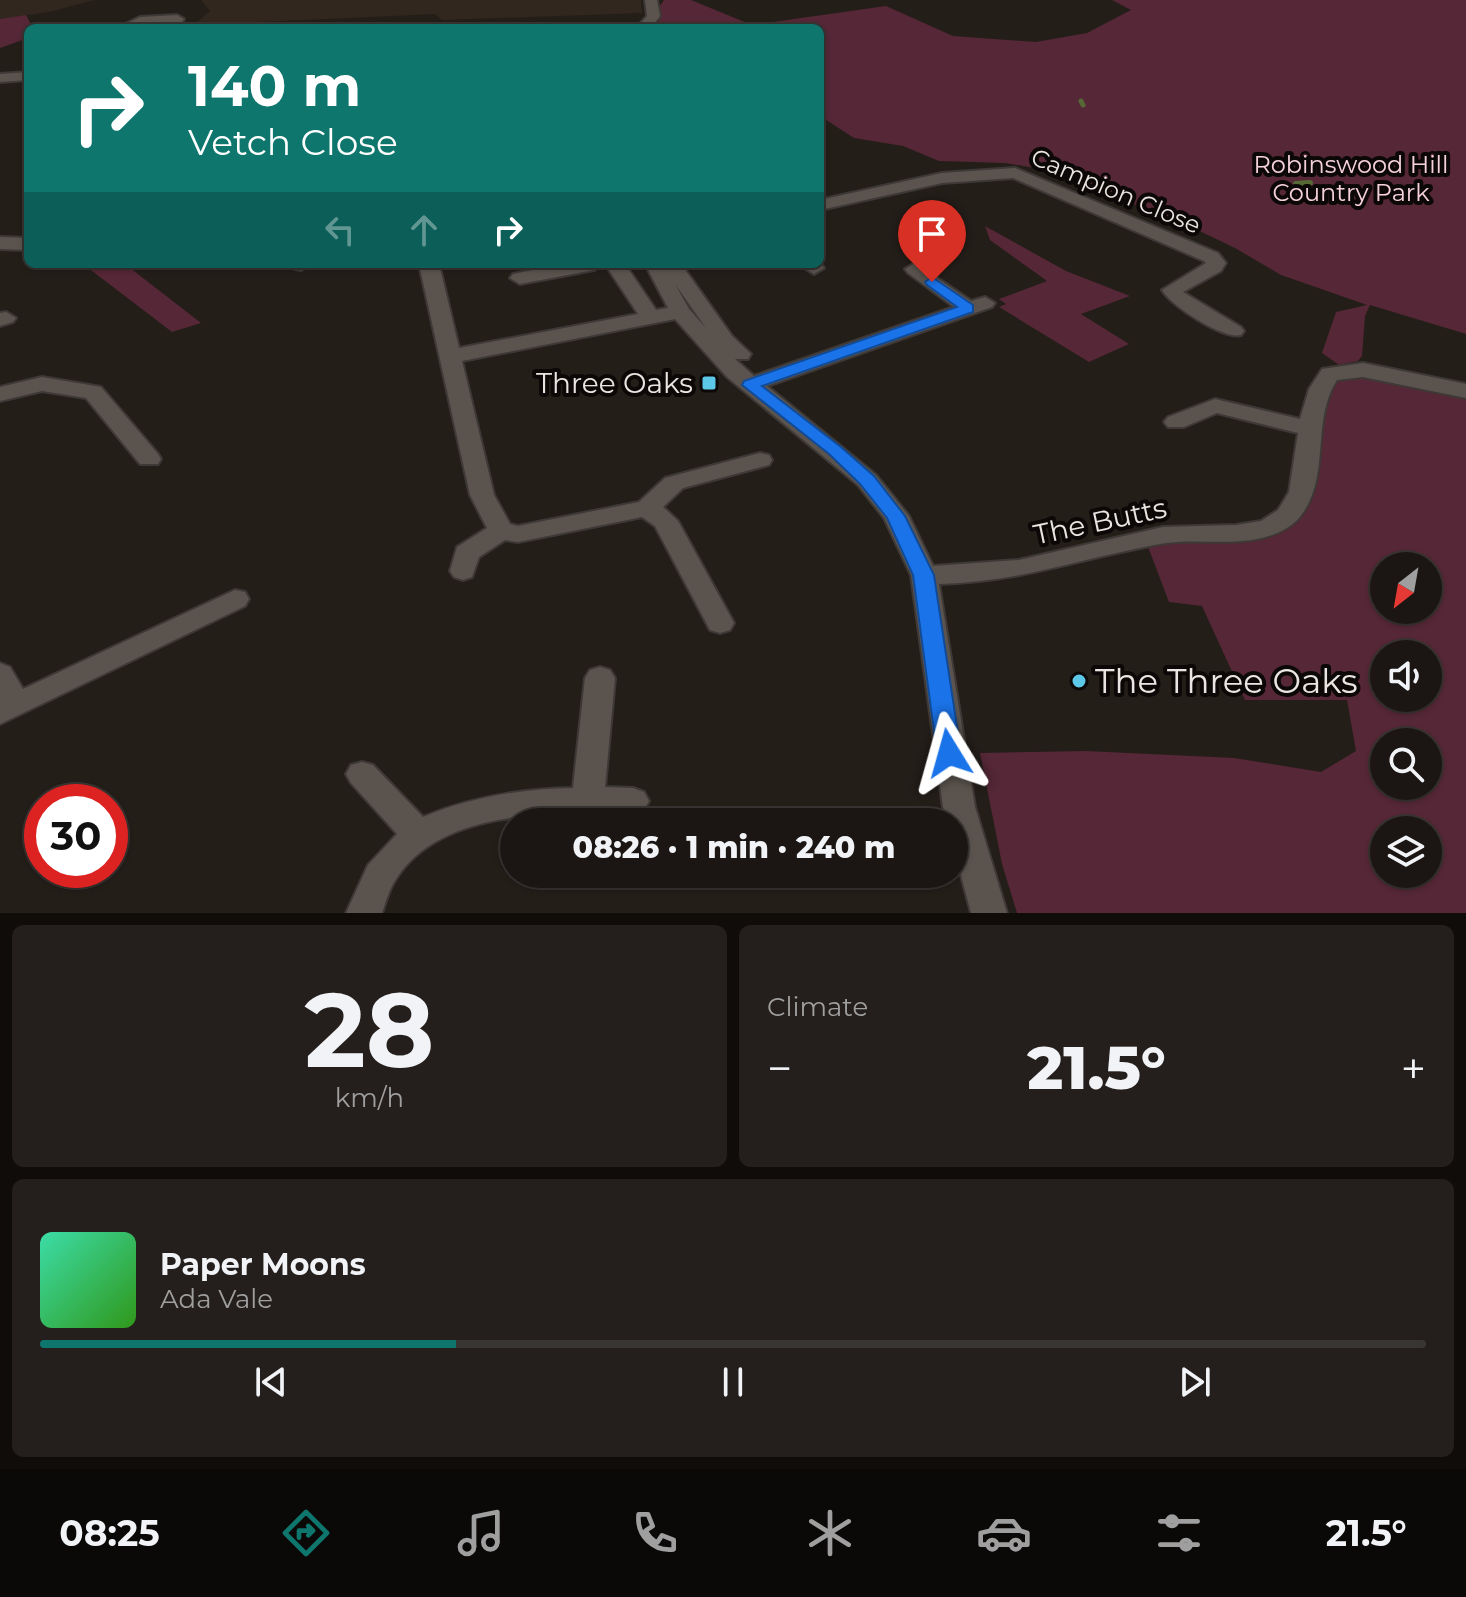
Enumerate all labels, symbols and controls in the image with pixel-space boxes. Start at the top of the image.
text: 140 m [188,52,361,120]
icon: right [56,56,160,160]
text: Vetch Close [188,120,398,164]
street label: Campion Close [1027,142,1205,240]
park label: Robinswood Hill Country Park [1253,150,1449,207]
pin [898,200,966,282]
icon: left [318,208,362,252]
icon: ahead [402,208,446,252]
icon: right [486,208,530,252]
icon: arrive [910,212,954,256]
place label: Three Oaks [536,366,693,400]
marker: Three Oaks [700,374,718,392]
street label: The Butts [1030,490,1170,552]
north arrow [1370,552,1442,624]
map controls [1370,552,1442,888]
button: sound [1370,640,1442,712]
place label: The Three Oaks [1095,660,1358,702]
marker: The Three Oaks [1070,672,1088,690]
position arrow [907,711,991,795]
button: search [1370,728,1442,800]
speed limit sign: 30 [24,784,128,888]
button: layers [1370,816,1442,888]
text: 08:26 · 1 min · 240 m [573,829,895,866]
text: 28 [304,966,435,1093]
text: Climate [767,991,868,1023]
text: 21.5° [1027,1031,1166,1104]
text: − [767,1041,792,1095]
text: + [1401,1041,1426,1095]
text: km/h [335,1082,404,1114]
text: Paper Moons [160,1246,366,1283]
text: Ada Vale [160,1283,273,1315]
icon: previous [249,1360,293,1404]
icon: pause [711,1360,755,1404]
icon: next [1173,1360,1217,1404]
icon: directions [278,1505,334,1561]
icon: music [453,1505,509,1561]
icon: phone [627,1505,683,1561]
icon: climate [802,1505,858,1561]
icon: car [976,1505,1032,1561]
icon: filters [1151,1505,1207,1561]
text: 08:25 [59,1511,160,1555]
text: 21.5° [1326,1511,1407,1555]

